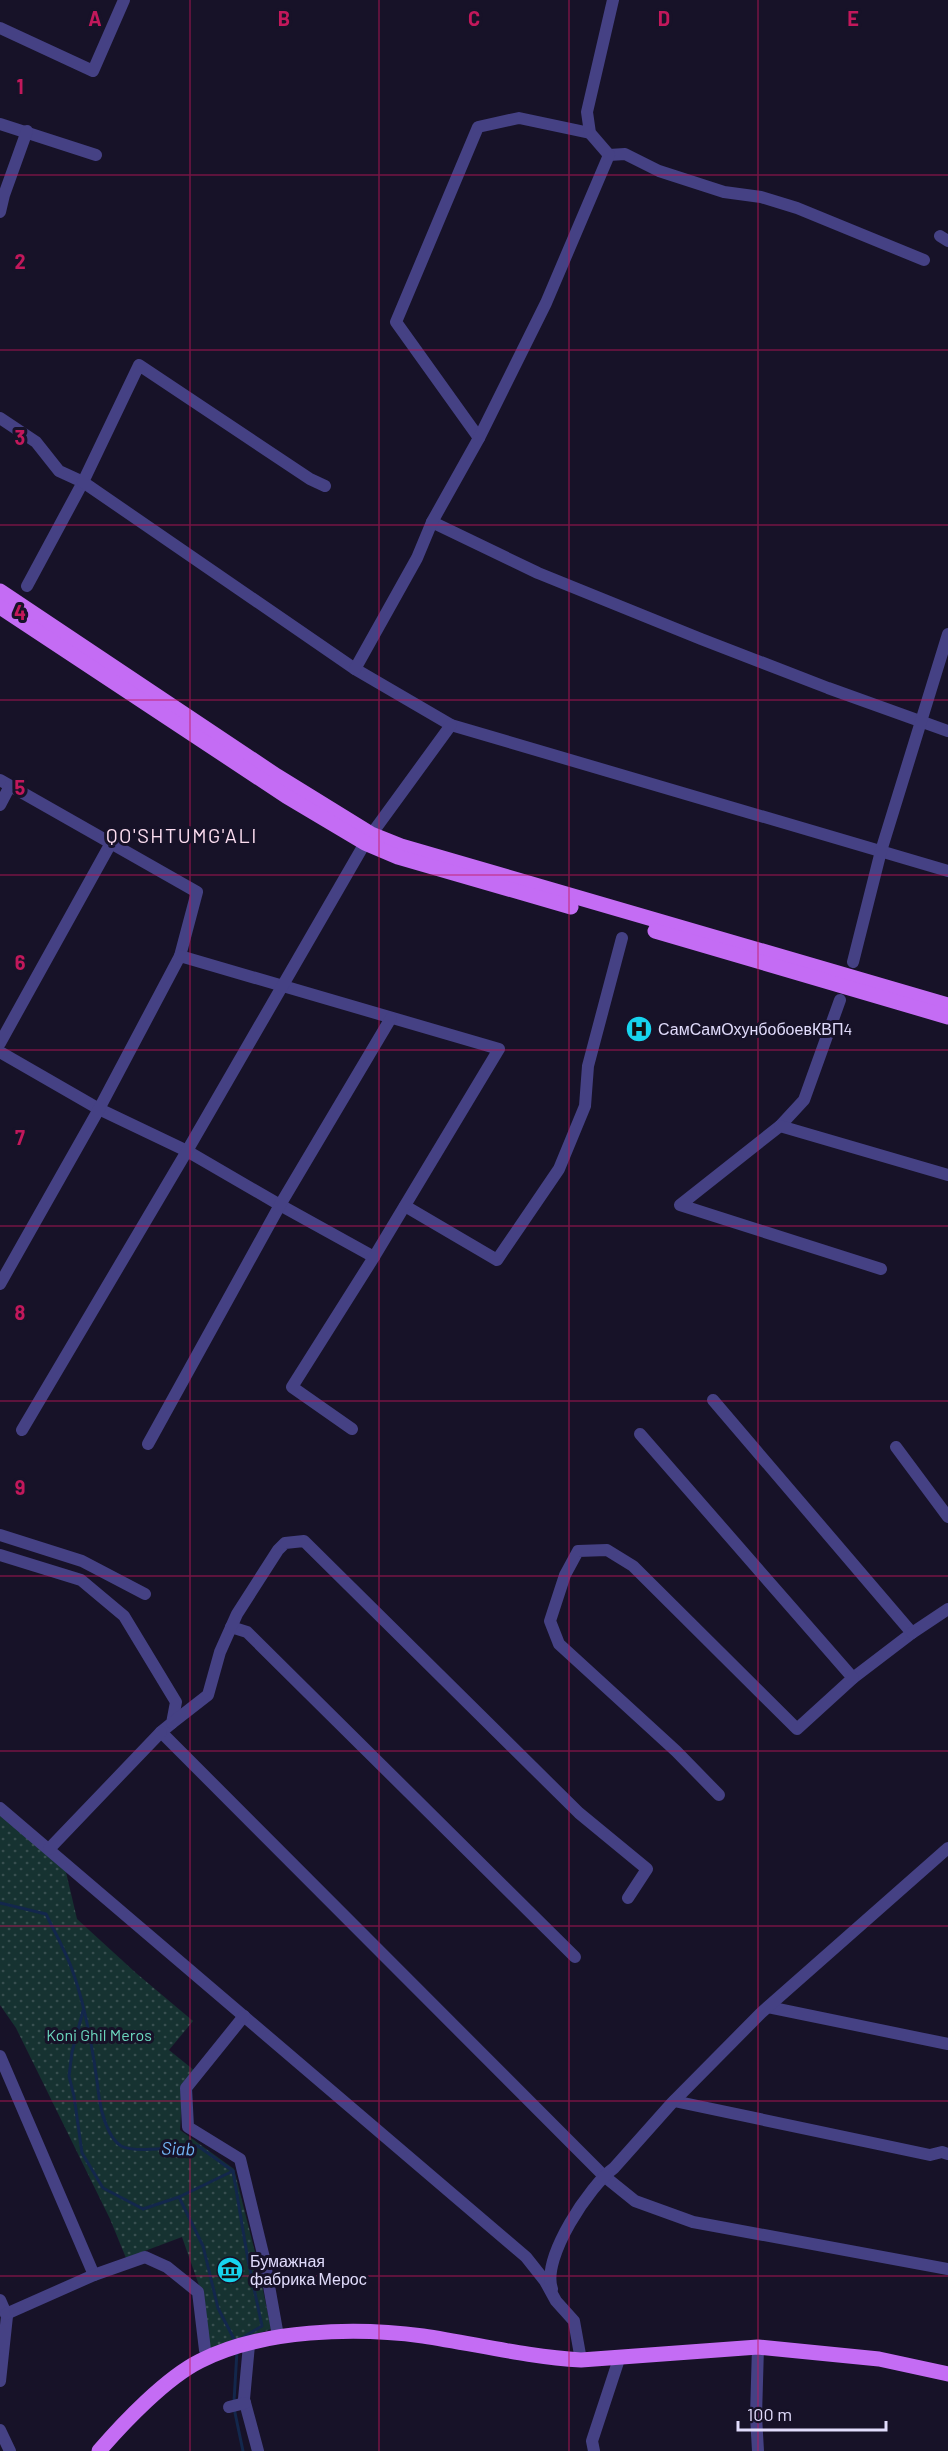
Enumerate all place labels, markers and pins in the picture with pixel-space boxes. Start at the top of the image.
hospital icon: СамСамОхунбобоевКВП4 [624,1014,654,1044]
place label: СамСамОхунбобоевКВП4 [658,1019,852,1038]
place label: Бумажная фабрика Мерос [250,2251,367,2288]
museum icon: Бумажная фабрика Мерос [215,2255,245,2285]

